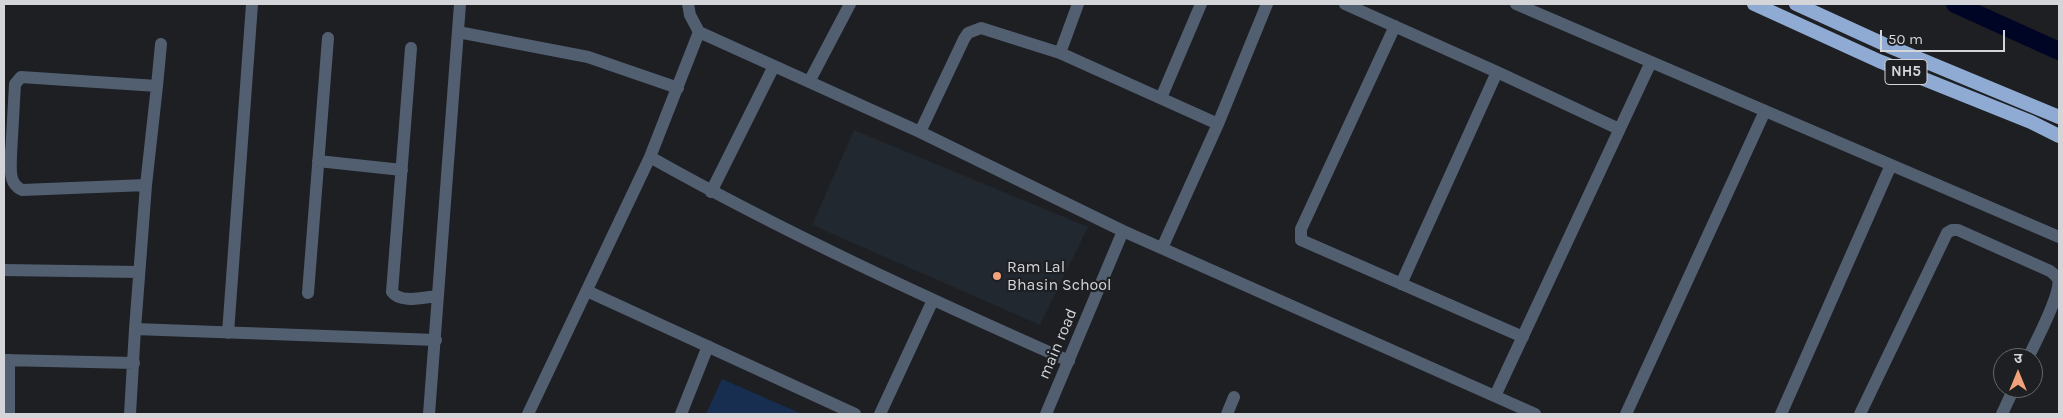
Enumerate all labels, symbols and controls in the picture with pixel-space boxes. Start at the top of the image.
scale bar [1883,20,2008,52]
text: 50 m [1888,30,1923,48]
road number: NH5 [1885,60,1927,84]
place label: Ram Lal Bhasin School [1007,257,1112,295]
marker: Ram Lal Bhasin School [991,270,1003,282]
street label: main road [1035,306,1081,382]
north arrow [1993,348,2043,398]
text: उ [2014,350,2022,367]

